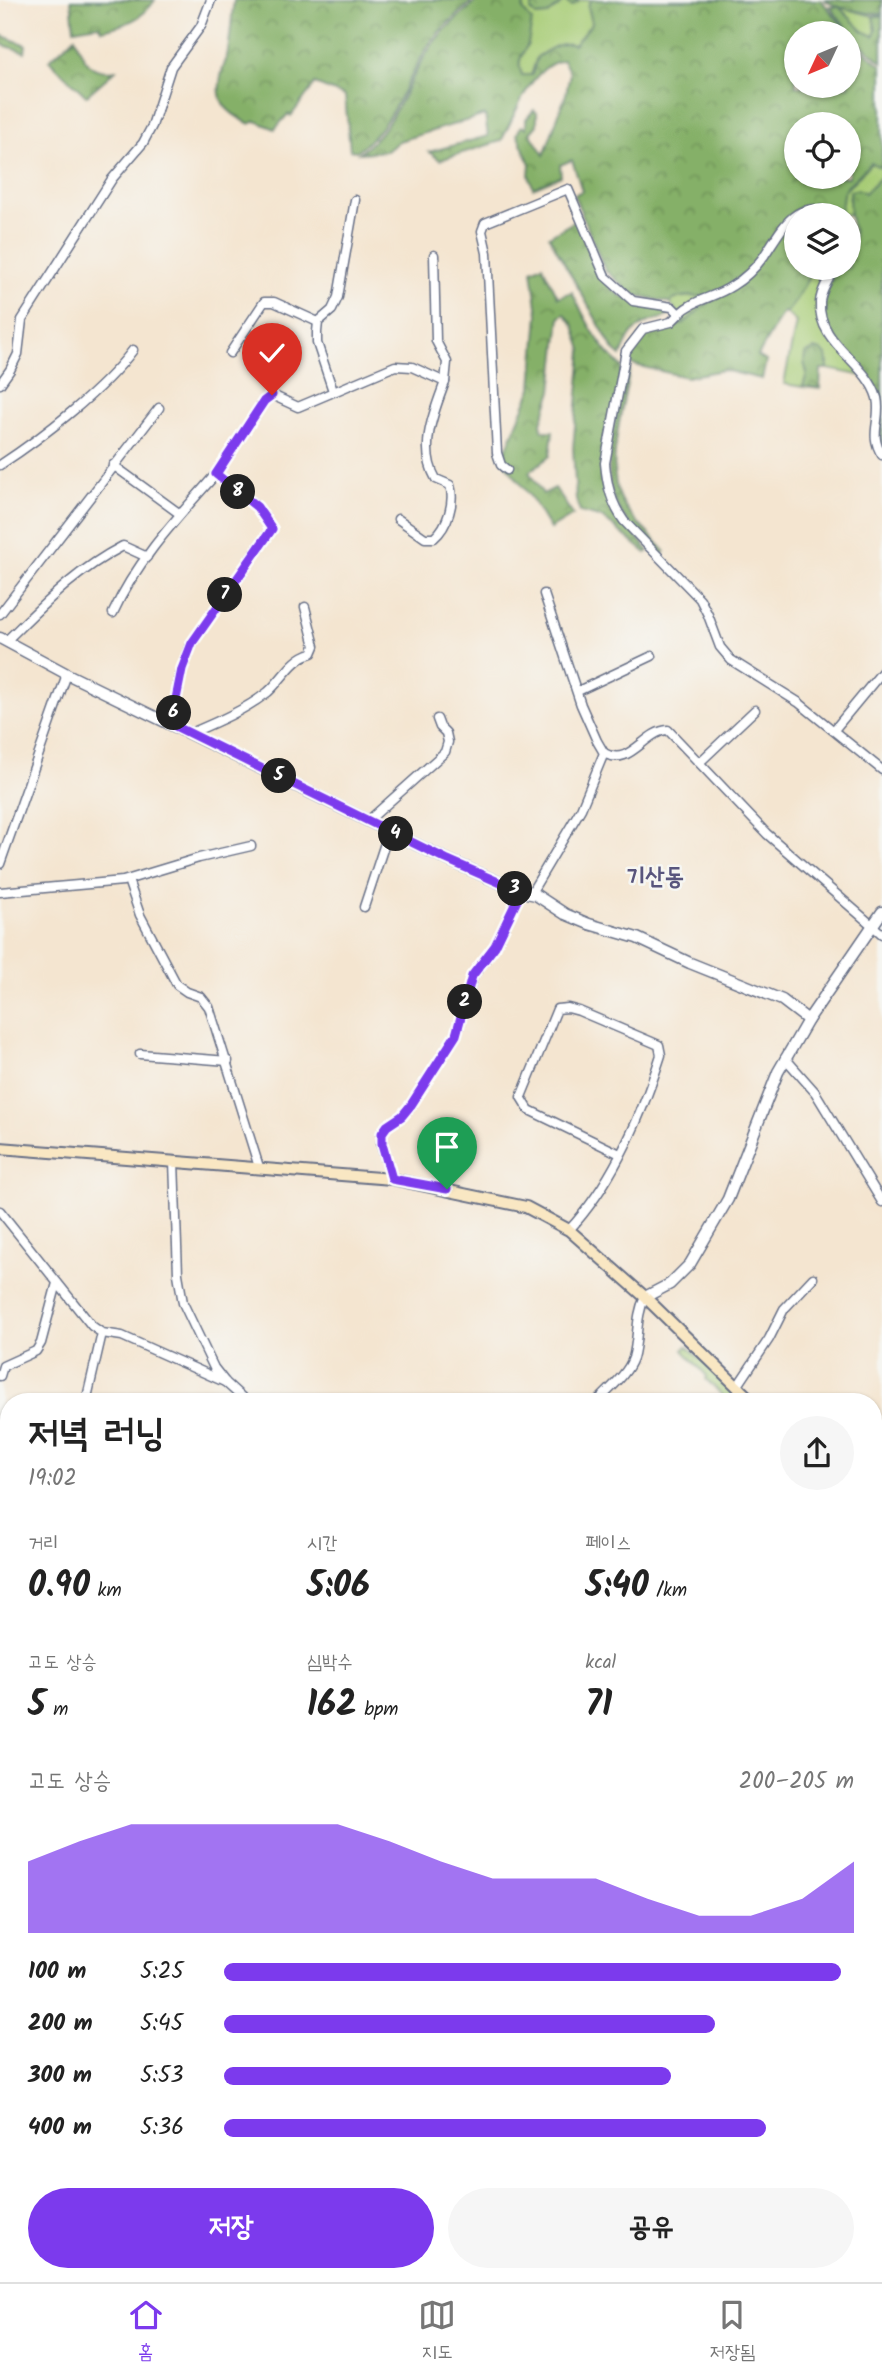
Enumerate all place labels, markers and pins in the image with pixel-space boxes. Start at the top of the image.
pin [242,323,302,395]
pin: 8 [220,475,256,510]
pin: 7 [208,578,243,612]
pin: 6 [156,696,192,730]
pin: 5 [262,758,296,794]
pin: 4 [378,816,414,852]
pin: 3 [498,872,532,906]
pin: 2 [448,984,482,1020]
pin [417,1117,477,1189]

